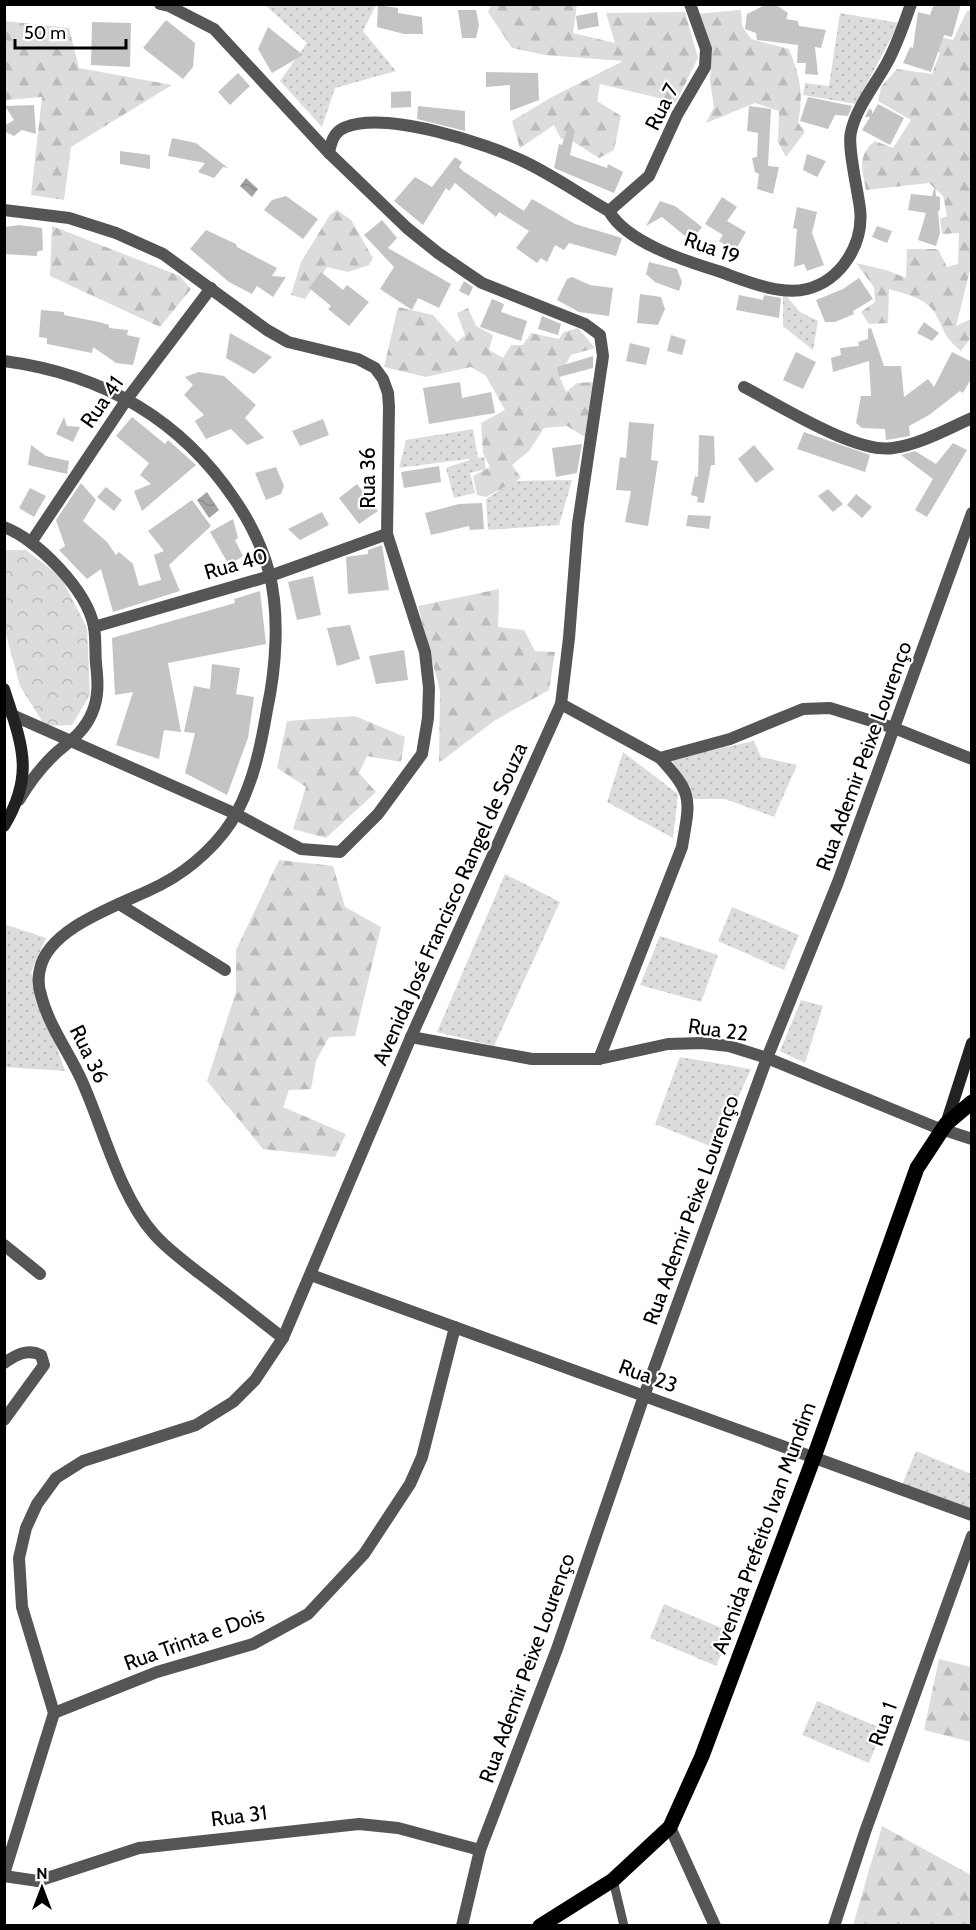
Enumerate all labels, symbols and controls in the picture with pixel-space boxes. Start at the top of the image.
scale bar [15,12,126,50]
text: 50 m [24,22,66,44]
street label: Rua 7 [639,79,684,134]
street label: Rua 19 [681,226,743,269]
street label: Rua 41 [75,371,128,432]
street label: Rua 36 [355,447,380,509]
street label: Rua 40 [201,543,271,584]
street label: Rua Ademir Peixe Lourenço [810,638,917,874]
street label: Avenida José Francisco Rangel de Souza [367,739,532,1069]
street label: Rua 22 [687,1013,750,1046]
street label: Rua 36 [65,1021,114,1087]
street label: Rua Ademir Peixe Lourenço [637,1092,744,1328]
street label: Rua 23 [615,1353,681,1398]
street label: Avenida Prefeito Ivan Mundim [706,1399,821,1657]
street label: Rua Ademir Peixe Lourenço [473,1550,580,1786]
street label: Rua Trinta e Dois [120,1601,268,1675]
street label: Rua 1 [863,1698,902,1749]
street label: Rua 31 [209,1800,268,1831]
north arrow [12,1858,72,1918]
text: N [36,1864,48,1883]

